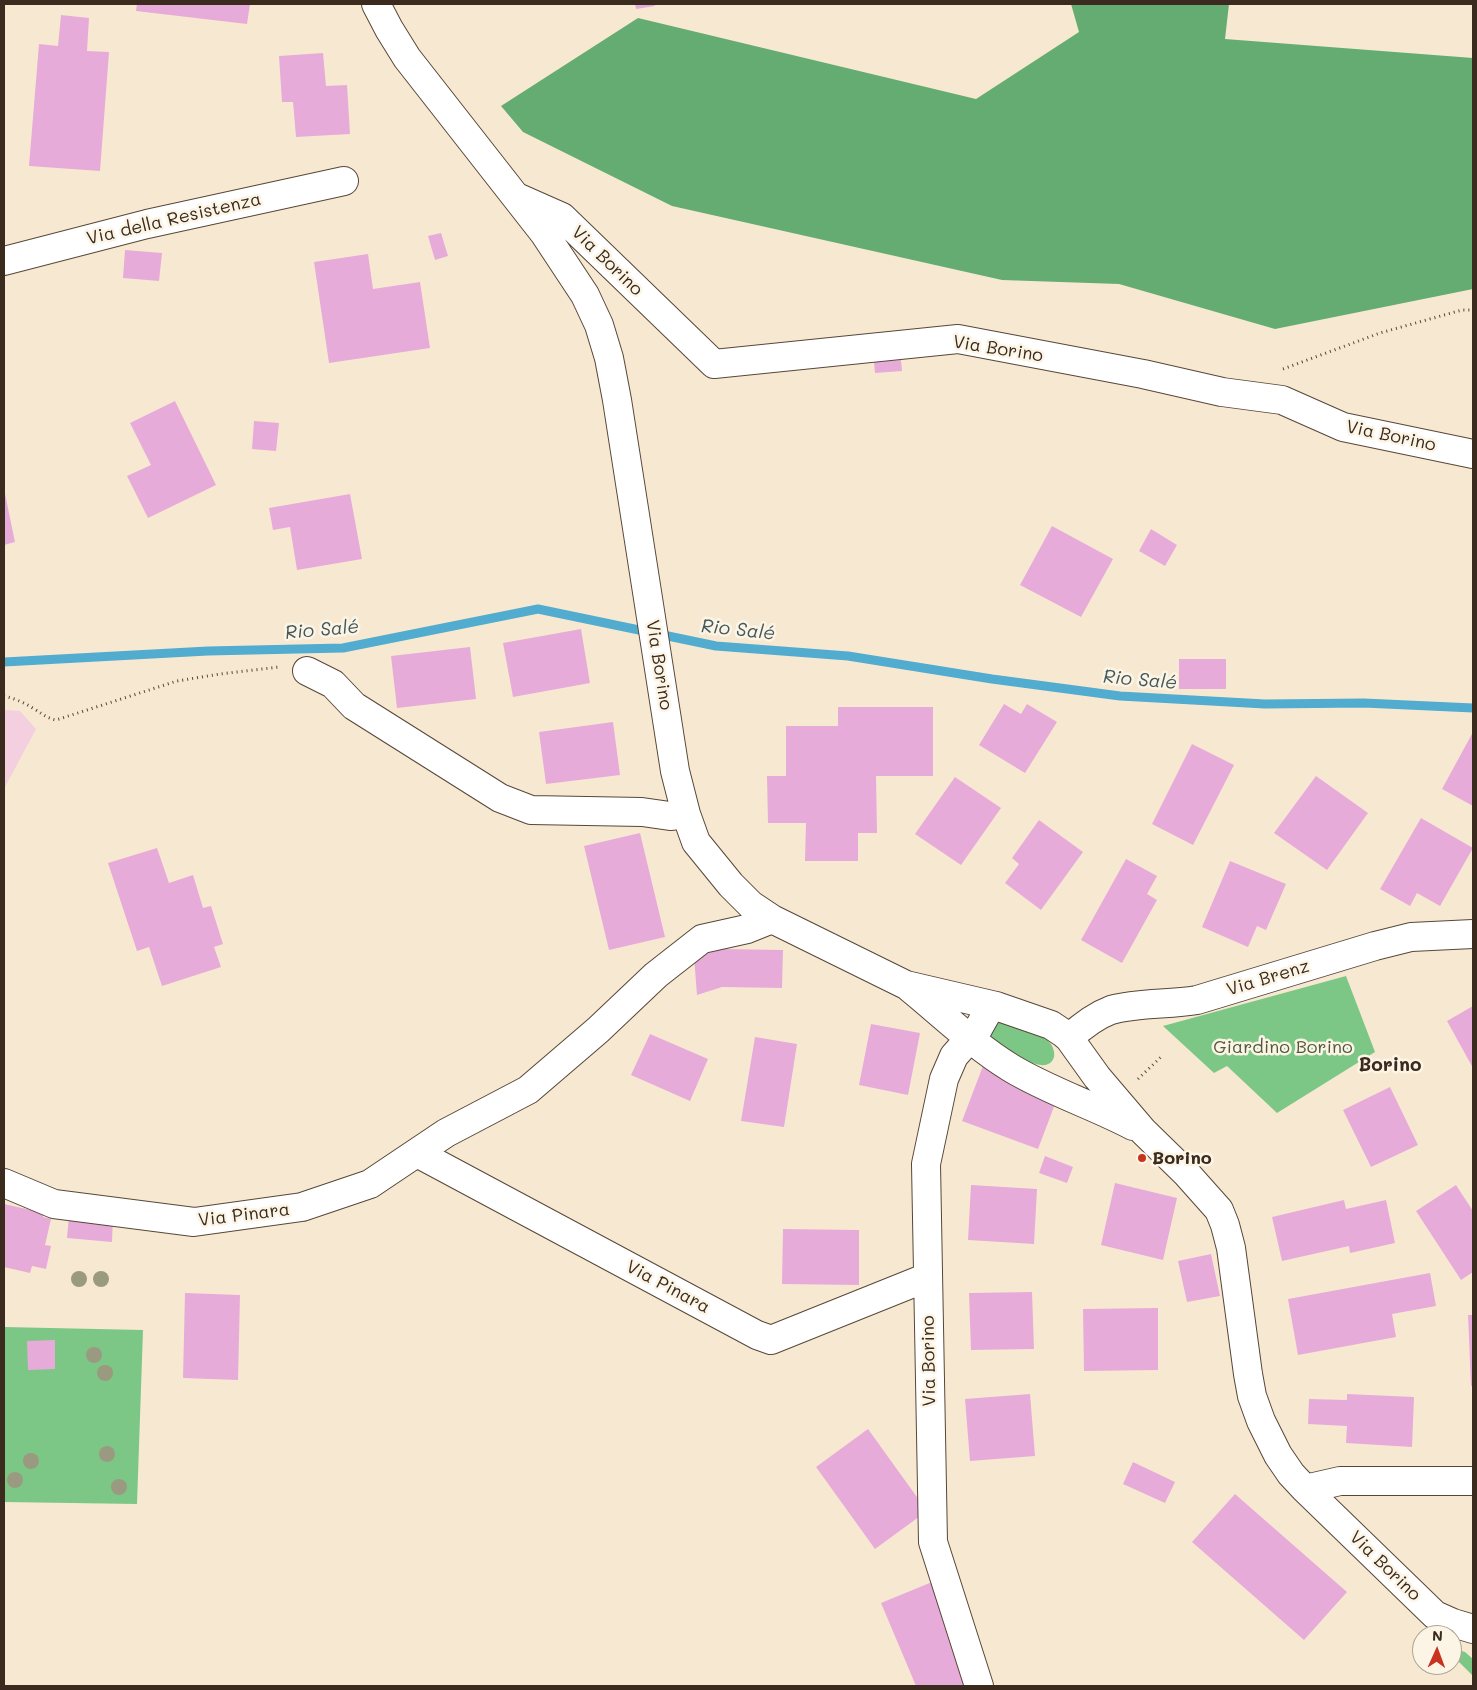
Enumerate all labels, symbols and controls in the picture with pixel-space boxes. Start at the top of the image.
street label: Via della Resistenza [85,188,263,250]
street label: Via Borino [567,222,647,300]
street label: Via Borino [951,331,1045,367]
street label: Via Borino [1344,416,1438,456]
water label: Rio Salé [284,615,360,645]
water label: Rio Salé [700,615,776,645]
street label: Via Borino [641,618,677,712]
water label: Rio Salé [1102,665,1178,695]
street label: Via Brenz [1224,955,1312,1001]
park label: Giardino Borino [1213,1036,1353,1058]
district label: Borino [1358,1054,1422,1076]
place label: Borino [1152,1147,1212,1169]
marker: Borino [1136,1152,1148,1164]
street label: Via Pinara [197,1199,291,1231]
street label: Via Pinara [622,1256,714,1318]
street label: Via Borino [917,1315,941,1407]
street label: Via Borino [1345,1527,1425,1605]
north arrow [1412,1625,1462,1675]
text: N [1432,1626,1443,1645]

